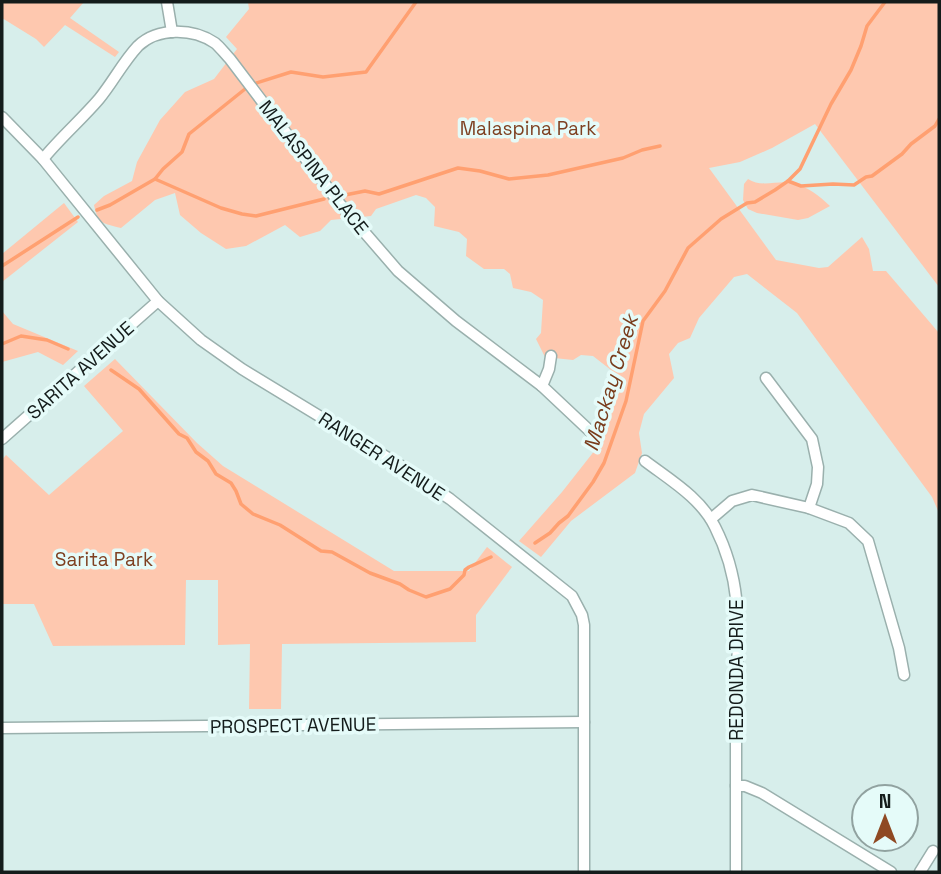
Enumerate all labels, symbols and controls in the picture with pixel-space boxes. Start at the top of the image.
street label: MALASPINA PLACE [253,95,374,240]
park label: Malaspina Park [460,116,596,141]
water label: Mackay Creek [577,309,645,454]
street label: SARITA AVENUE [22,316,139,425]
street label: RANGER AVENUE [314,406,450,507]
park label: Sarita Park [55,547,153,572]
street label: REDONDA DRIVE [724,599,749,741]
street label: PROSPECT AVENUE [210,712,376,739]
north arrow [850,783,920,853]
text: N [879,789,891,814]

